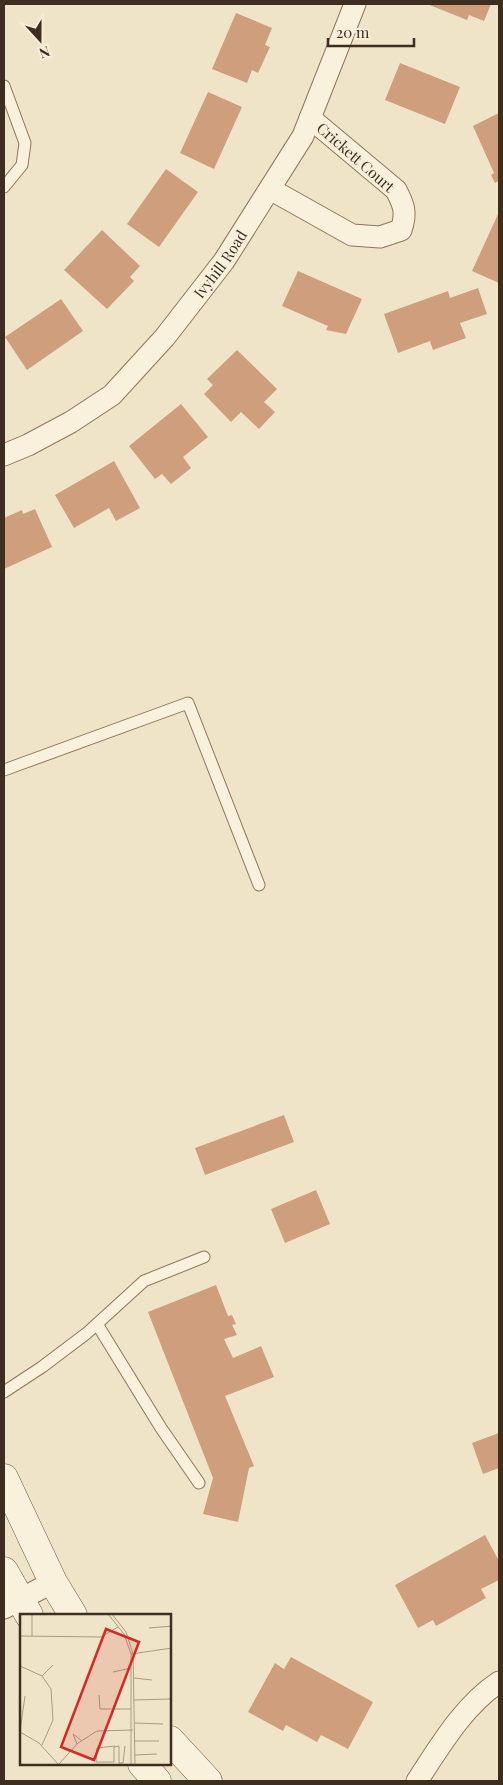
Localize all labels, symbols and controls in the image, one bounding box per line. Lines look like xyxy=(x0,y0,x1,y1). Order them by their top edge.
north arrow xyxy=(15,15,65,65)
scale bar xyxy=(328,15,414,47)
text: 20 m xyxy=(336,22,370,42)
text: N xyxy=(37,42,53,63)
street label: Crickett Court xyxy=(313,118,400,197)
street label: Ivyhill Road xyxy=(189,226,251,302)
inset map xyxy=(20,1614,171,1765)

